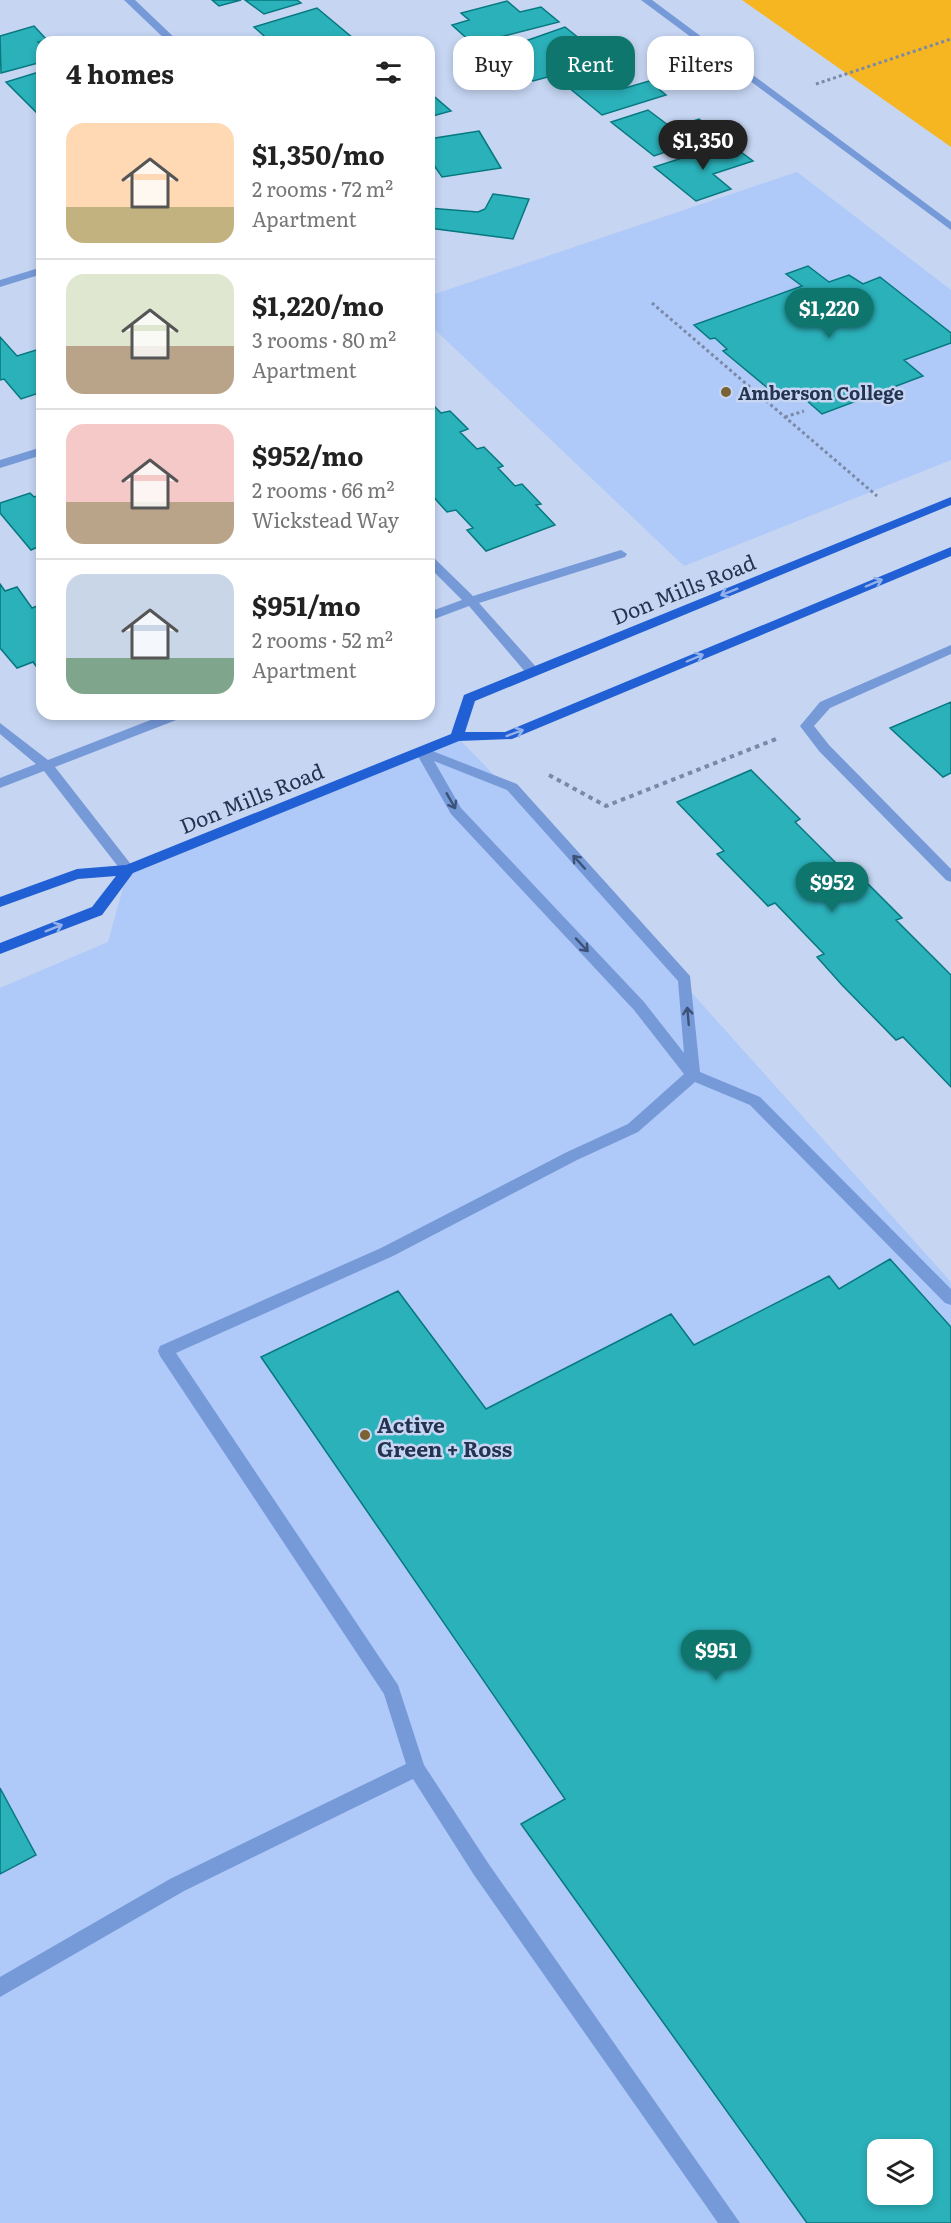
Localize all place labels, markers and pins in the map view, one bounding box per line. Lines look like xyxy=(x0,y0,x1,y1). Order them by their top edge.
pin: $1,350 xyxy=(654,120,752,171)
pin: $1,220 xyxy=(780,288,878,339)
place label: Amberson College xyxy=(738,379,904,406)
marker: Amberson College xyxy=(719,385,733,399)
pin: $952 xyxy=(796,862,868,913)
place label: Active Green + Ross xyxy=(377,1408,512,1463)
marker: Active Green + Ross xyxy=(358,1428,372,1442)
pin: $951 xyxy=(680,1630,752,1681)

